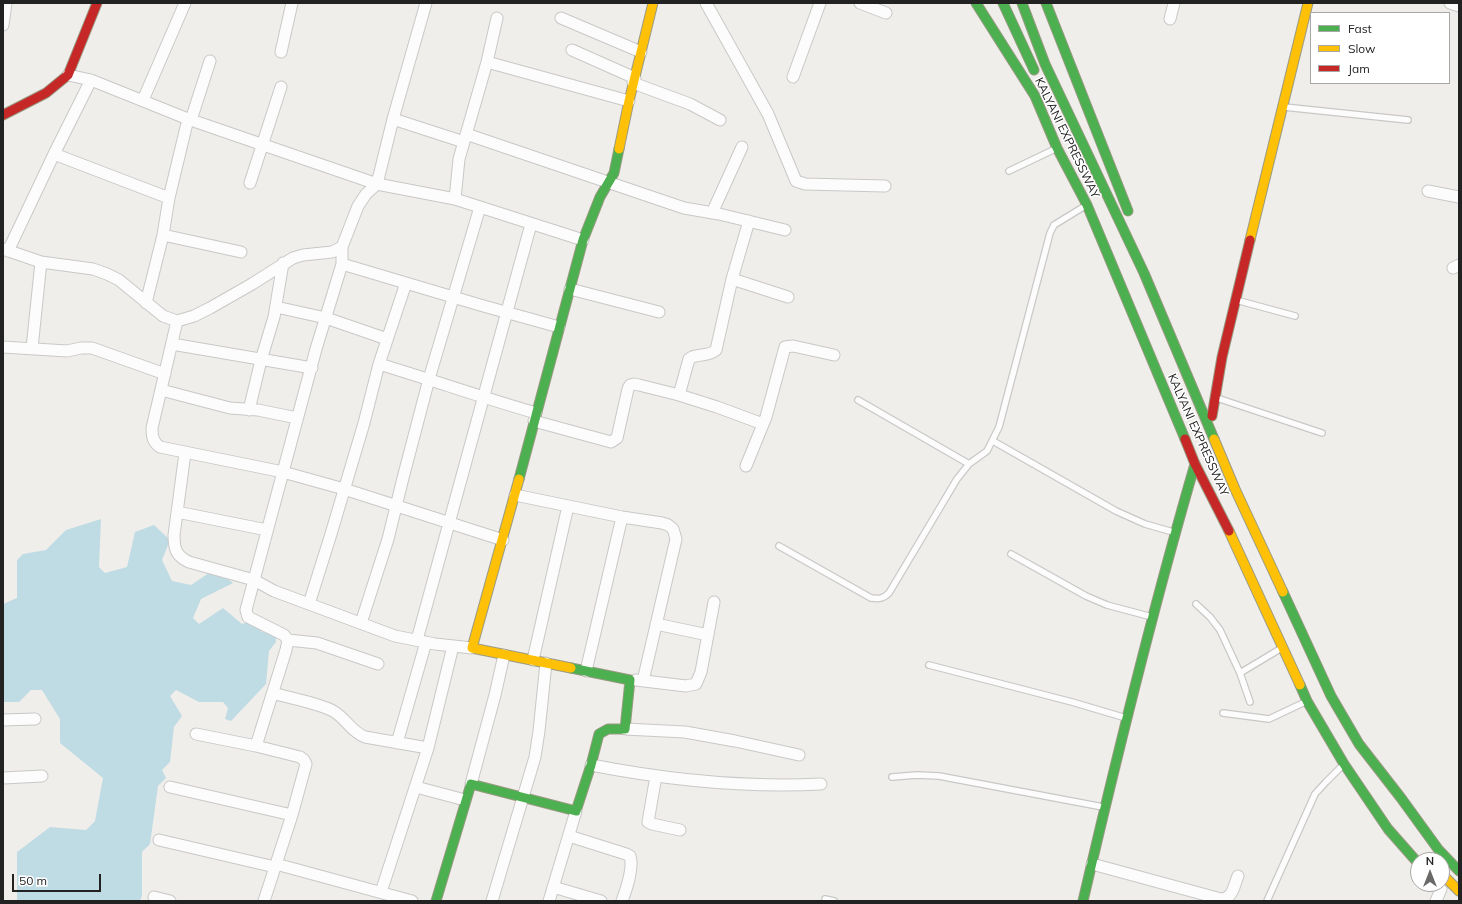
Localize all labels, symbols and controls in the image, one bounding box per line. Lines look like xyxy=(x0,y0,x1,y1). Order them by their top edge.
legend xyxy=(1310,12,1450,84)
text: Fast xyxy=(1348,21,1372,36)
text: Slow xyxy=(1348,41,1376,56)
text: Jam xyxy=(1348,61,1370,76)
street label: KALYANI EXPRESSWAY xyxy=(1032,75,1102,201)
street label: KALYANI EXPRESSWAY xyxy=(1164,372,1232,498)
north arrow xyxy=(1410,852,1450,892)
text: N xyxy=(1426,854,1434,868)
scale bar xyxy=(14,866,103,892)
text: 50 m xyxy=(19,873,47,888)

